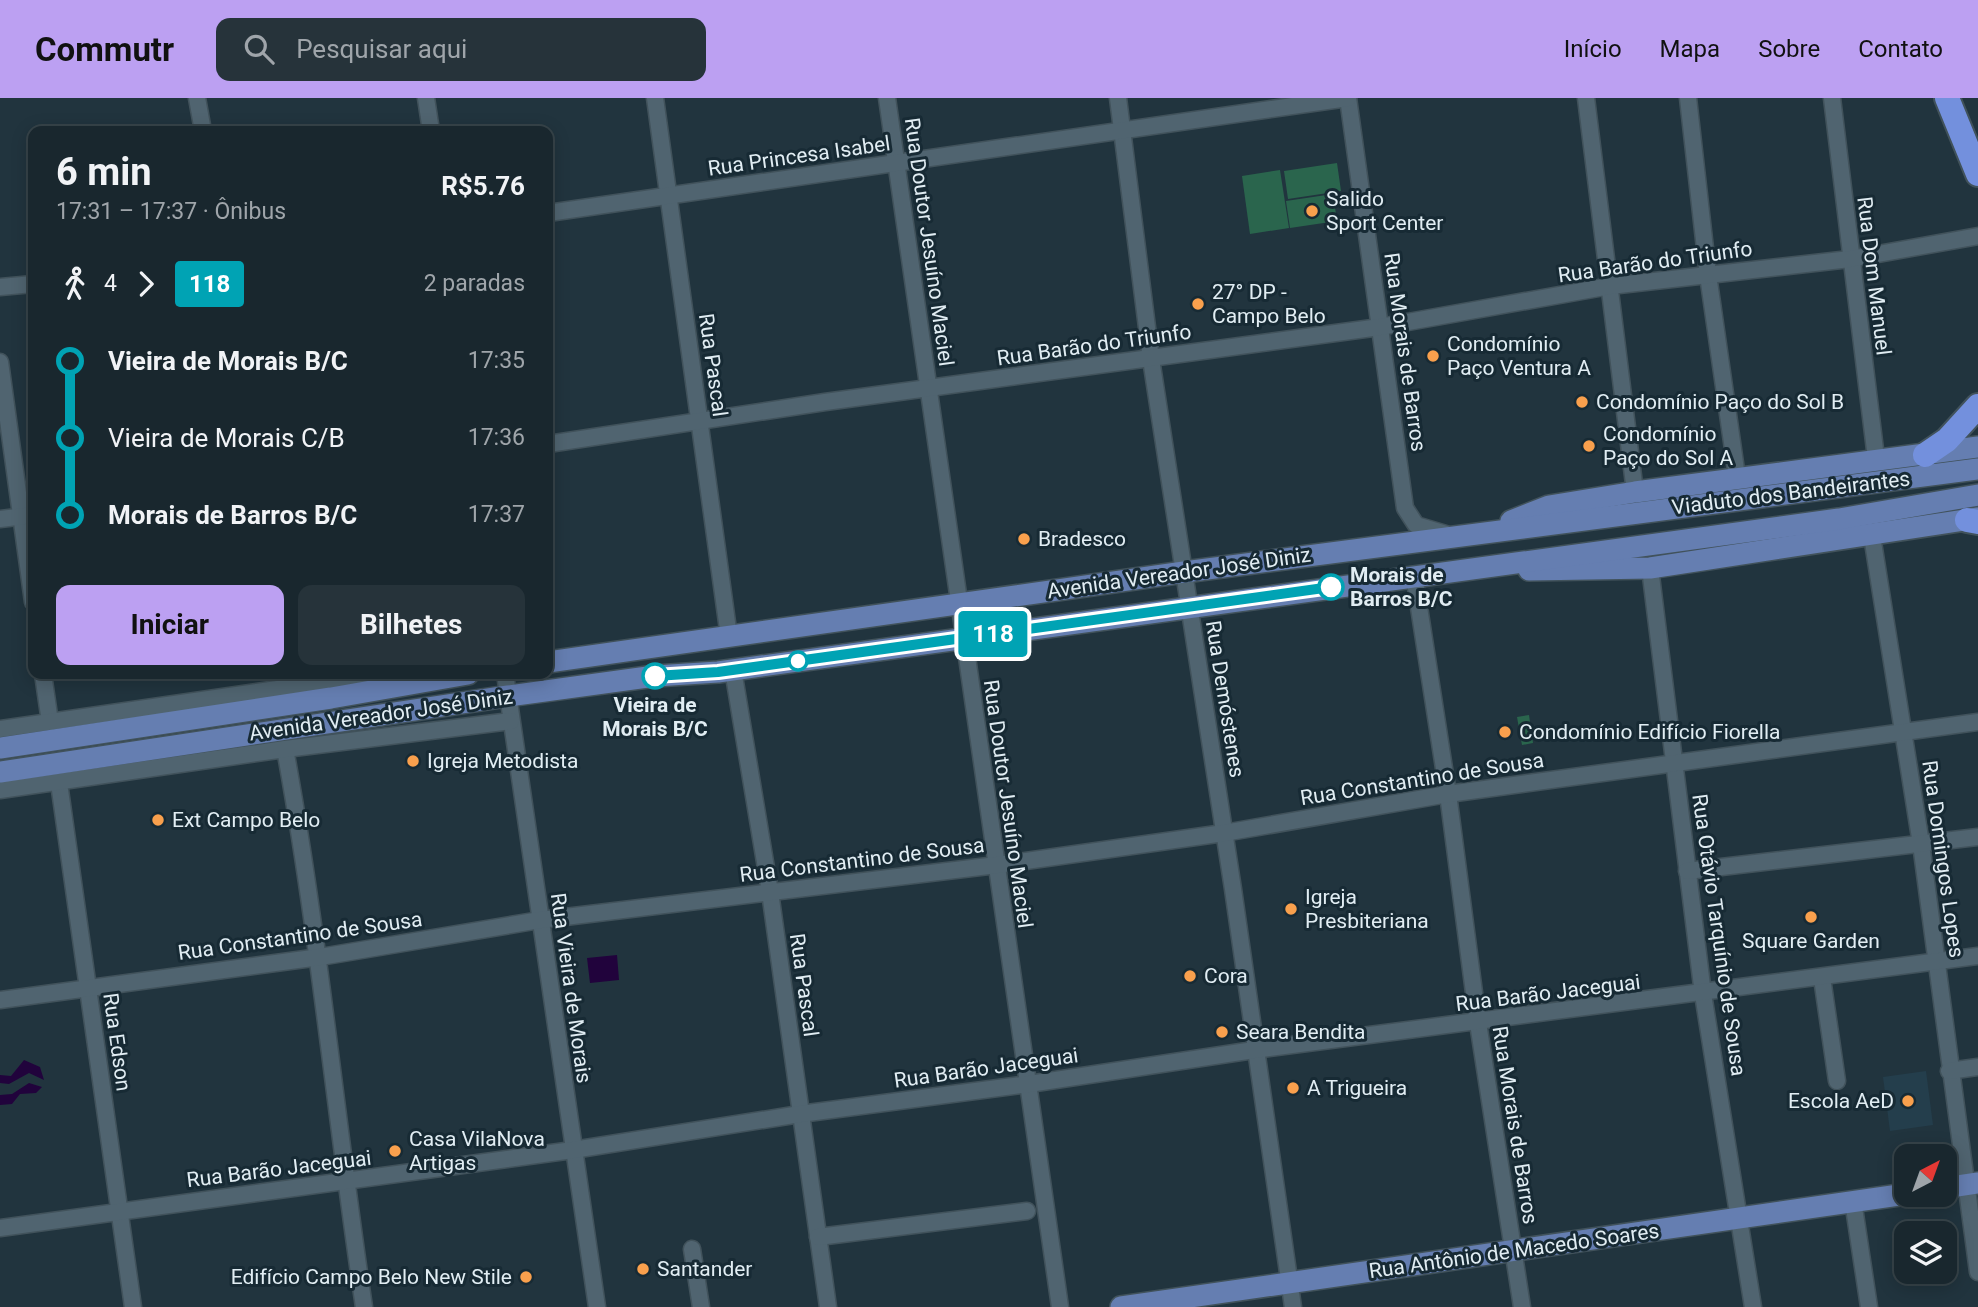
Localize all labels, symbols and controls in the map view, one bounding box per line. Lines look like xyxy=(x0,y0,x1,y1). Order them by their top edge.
search box xyxy=(216,18,706,81)
text: Commutr xyxy=(35,30,174,69)
icon: search xyxy=(240,30,278,68)
text: Pesquisar aqui xyxy=(296,34,467,64)
text: Início xyxy=(1564,35,1622,63)
text: Mapa xyxy=(1660,35,1720,63)
text: Sobre xyxy=(1758,35,1820,63)
text: Contato xyxy=(1858,35,1943,63)
street label: Rua Doutor Jesuíno Maciel xyxy=(900,116,958,368)
street label: Rua Princesa Isabel xyxy=(706,131,892,181)
text: 6 min xyxy=(56,150,152,194)
text: R$5.76 xyxy=(441,171,525,201)
place label: Salido Sport Center xyxy=(1326,187,1443,235)
street label: Rua Dom Manuel xyxy=(1852,195,1896,357)
text: 17:31 – 17:37 · Ônibus xyxy=(56,198,286,225)
marker: Salido Sport Center xyxy=(1304,203,1320,219)
street label: Rua Barão do Triunfo xyxy=(1556,236,1754,288)
street label: Rua Morais de Barros xyxy=(1379,251,1431,453)
icon: walk xyxy=(56,265,94,303)
icon: forward xyxy=(127,265,165,303)
text: 4 xyxy=(104,270,117,297)
text: 118 xyxy=(189,270,230,298)
text: 2 paradas xyxy=(424,270,525,297)
place label: 27° DP - Campo Belo xyxy=(1212,280,1326,328)
marker: 27° DP - Campo Belo xyxy=(1190,296,1206,312)
street label: Rua Pascal xyxy=(694,312,732,418)
street label: Rua Barão do Triunfo xyxy=(995,319,1193,371)
place label: Condomínio Paço Ventura A xyxy=(1447,332,1591,380)
text: Vieira de Morais B/C xyxy=(108,346,348,376)
text: 17:35 xyxy=(468,347,525,374)
marker: Condomínio Paço Ventura A xyxy=(1425,348,1441,364)
place label: Condomínio Paço do Sol B xyxy=(1596,390,1844,414)
marker: Condomínio Paço do Sol B xyxy=(1574,394,1590,410)
place label: Condomínio Paço do Sol A xyxy=(1603,422,1734,470)
text: Vieira de Morais C/B xyxy=(108,423,345,453)
text: 17:36 xyxy=(468,424,525,451)
marker: Condomínio Paço do Sol A xyxy=(1581,438,1597,454)
street label: Viaduto dos Bandeirantes xyxy=(1671,466,1911,520)
text: Morais de Barros B/C xyxy=(108,500,357,530)
text: 17:37 xyxy=(468,501,525,528)
place label: Bradesco xyxy=(1038,527,1126,551)
marker: Bradesco xyxy=(1016,531,1032,547)
street label: Avenida Vereador José Diniz xyxy=(1046,543,1312,603)
place label: Morais de Barros B/C xyxy=(1350,563,1453,611)
marker: Morais de Barros B/C xyxy=(1318,574,1344,600)
button: Iniciar xyxy=(56,585,284,665)
button: Bilhetes xyxy=(298,585,525,665)
line badge: 118 xyxy=(953,611,1033,657)
street label: Rua Demóstenes xyxy=(1201,619,1249,779)
text: 118 xyxy=(972,620,1014,648)
unlabelled marker xyxy=(788,651,808,671)
marker: Vieira de Morais B/C xyxy=(642,663,668,689)
street label: Rua Doutor Jesuíno Maciel xyxy=(979,678,1037,930)
street label: Avenida Vereador José Diniz xyxy=(248,685,514,745)
place label: Vieira de Morais B/C xyxy=(602,693,708,741)
place label: Condomínio Edifício Fiorella xyxy=(1519,720,1780,744)
marker: Condomínio Edifício Fiorella xyxy=(1497,724,1513,740)
street label: Rua Constantino de Sousa xyxy=(1298,748,1546,810)
place label: Igreja Metodista xyxy=(427,749,578,773)
marker: Igreja Metodista xyxy=(405,753,421,769)
street label: Rua Domingos Lopes xyxy=(1917,759,1969,959)
street label: Rua Otávio Tarquínio de Sousa xyxy=(1687,792,1751,1078)
place label: Ext Campo Belo xyxy=(172,808,320,832)
marker: Ext Campo Belo xyxy=(150,812,166,828)
street label: Rua Constantino de Sousa xyxy=(738,833,986,887)
place label: Igreja Presbiteriana xyxy=(1305,885,1429,933)
street label: Rua Vieira de Morais xyxy=(546,891,596,1085)
marker: Igreja Presbiteriana xyxy=(1283,901,1299,917)
street label: Rua Constantino de Sousa xyxy=(176,907,424,965)
marker: Square Garden xyxy=(1803,909,1819,925)
place label: Square Garden xyxy=(1742,929,1880,953)
street label: Rua Pascal xyxy=(785,932,823,1038)
place label: Cora xyxy=(1204,964,1248,988)
marker: Cora xyxy=(1182,968,1198,984)
street label: Rua Barão Jaceguai xyxy=(1454,970,1642,1016)
street label: Rua Edson xyxy=(98,991,136,1093)
place label: Seara Bendita xyxy=(1236,1020,1365,1044)
marker: Seara Bendita xyxy=(1214,1024,1230,1040)
street label: Rua Morais de Barros xyxy=(1487,1024,1543,1226)
street label: Rua Barão Jaceguai xyxy=(892,1043,1080,1093)
place label: A Trigueira xyxy=(1307,1076,1407,1100)
marker: A Trigueira xyxy=(1285,1080,1301,1096)
place label: Escola AeD xyxy=(1788,1089,1894,1113)
marker: Escola AeD xyxy=(1900,1093,1916,1109)
place label: Casa VilaNova Artigas xyxy=(409,1127,545,1175)
marker: Casa VilaNova Artigas xyxy=(387,1143,403,1159)
north arrow xyxy=(1894,1144,1956,1208)
map controls xyxy=(1894,1144,1957,1284)
street label: Rua Barão Jaceguai xyxy=(185,1146,373,1192)
street label: Rua Antônio de Macedo Soares xyxy=(1367,1219,1661,1283)
button: layers xyxy=(1894,1221,1957,1284)
place label: Santander xyxy=(657,1257,752,1281)
marker: Santander xyxy=(635,1261,651,1277)
place label: Edifício Campo Belo New Stile xyxy=(231,1265,512,1289)
marker: Edifício Campo Belo New Stile xyxy=(518,1269,534,1285)

